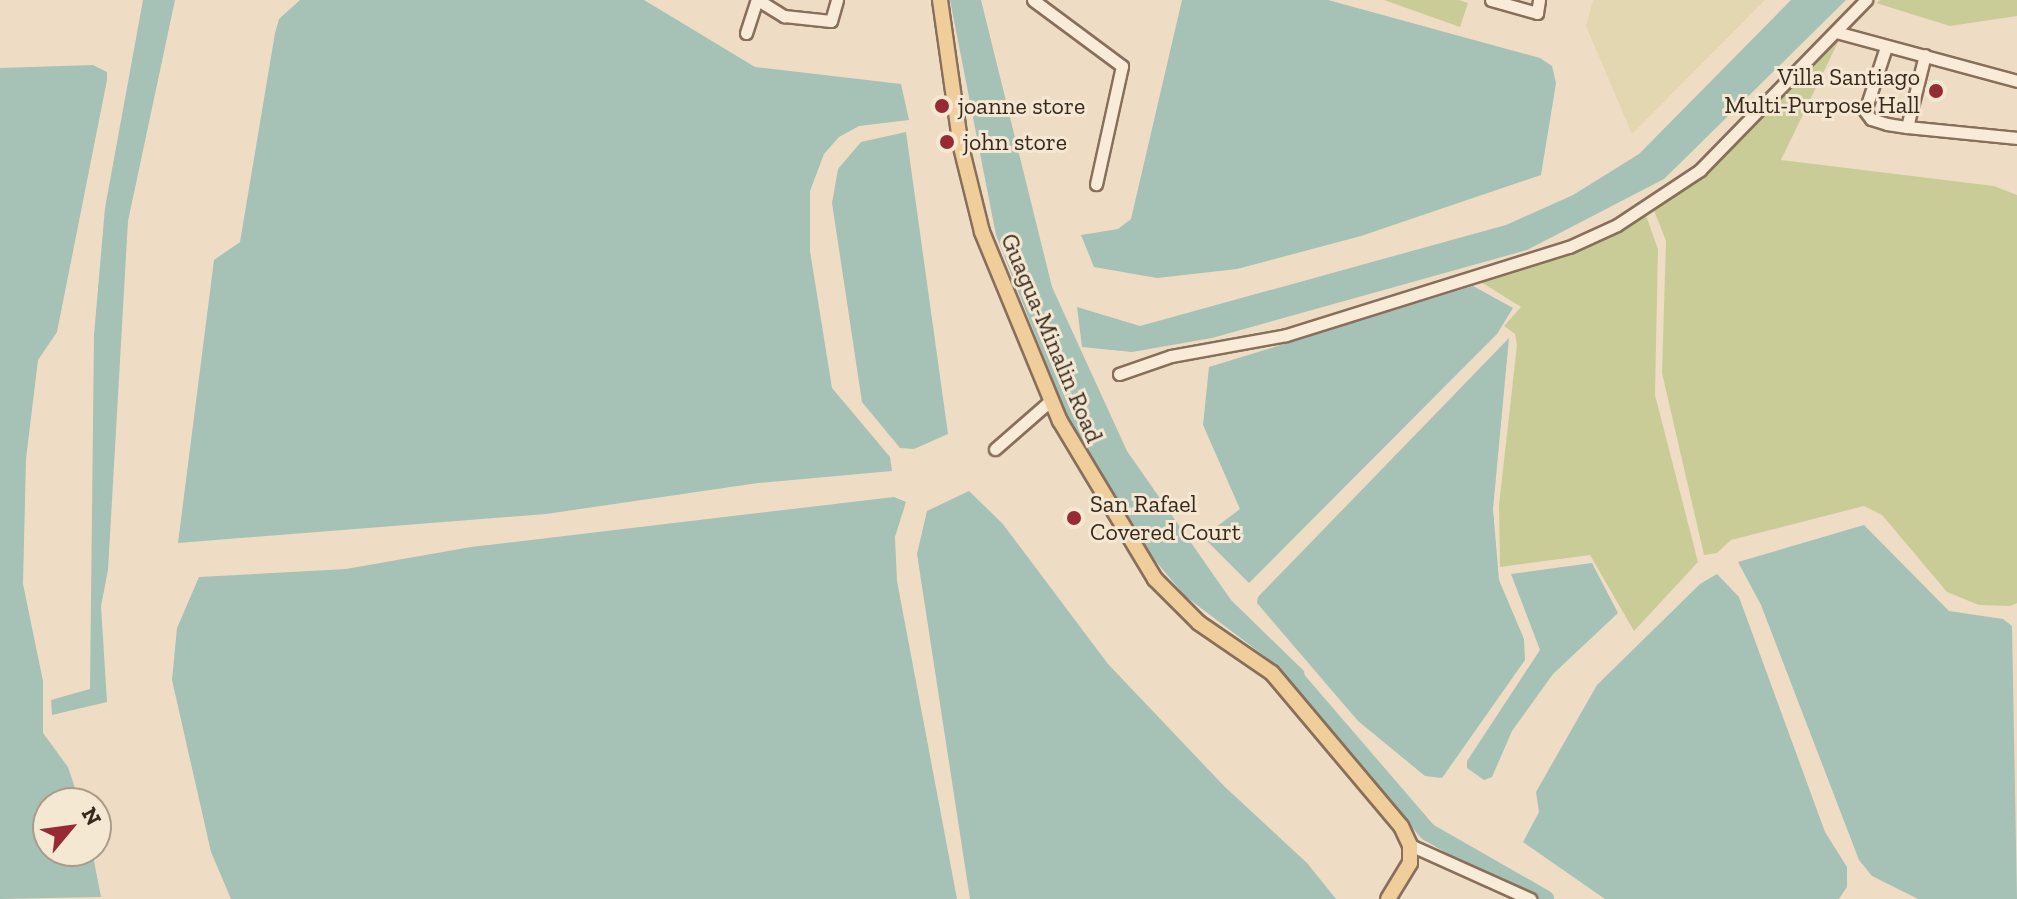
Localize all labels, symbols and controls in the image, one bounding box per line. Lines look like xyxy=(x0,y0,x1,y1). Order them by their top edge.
place label: Villa Santiago Multi-Purpose Hall xyxy=(1724,63,1920,119)
marker: Villa Santiago Multi-Purpose Hall xyxy=(1927,82,1945,100)
place label: joanne store xyxy=(958,92,1085,120)
marker: joanne store xyxy=(933,97,951,115)
place label: john store xyxy=(963,128,1067,156)
marker: john store xyxy=(938,133,956,151)
street label: Guagua-Minalin Road xyxy=(995,229,1109,447)
place label: San Rafael Covered Court xyxy=(1090,490,1241,546)
marker: San Rafael Covered Court xyxy=(1065,509,1083,527)
north arrow xyxy=(32,787,112,867)
text: N xyxy=(76,802,108,830)

